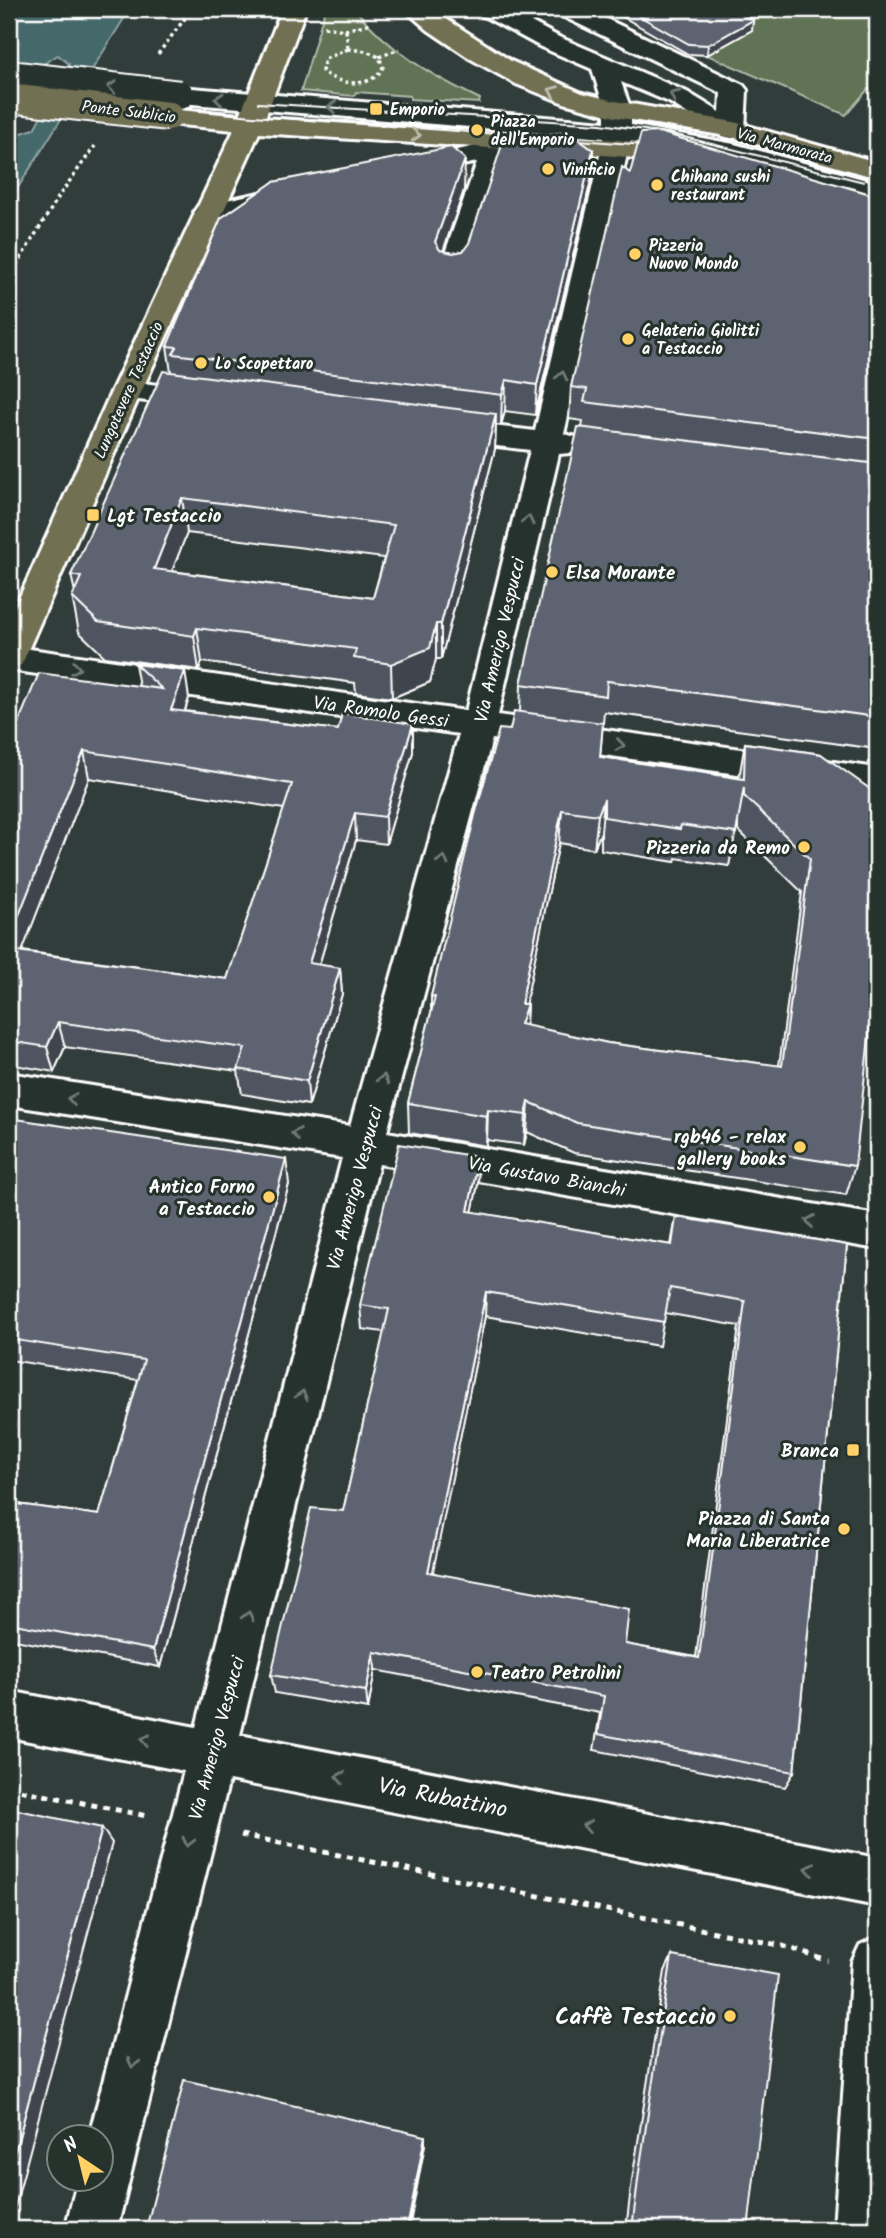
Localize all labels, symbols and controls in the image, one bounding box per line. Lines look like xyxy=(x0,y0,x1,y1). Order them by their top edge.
one-way arrow xyxy=(106,80,117,95)
one-way arrow xyxy=(547,85,559,99)
one-way arrow xyxy=(669,90,681,104)
one-way arrow xyxy=(213,92,224,107)
street label: Ponte Sublicio xyxy=(80,94,177,131)
place label: Emporio xyxy=(390,98,445,123)
one-way arrow xyxy=(326,100,337,115)
marker: Emporio xyxy=(368,101,384,117)
place label: Piazza dell'Emporio xyxy=(491,110,575,153)
marker: Piazza dell'Emporio xyxy=(469,122,485,138)
street label: Via Marmorata xyxy=(734,122,835,171)
one-way arrow xyxy=(410,128,421,143)
place label: Vinificio xyxy=(562,158,615,183)
marker: Vinificio xyxy=(540,161,556,177)
place label: Chihana sushi restaurant xyxy=(671,165,771,208)
marker: Chihana sushi restaurant xyxy=(649,177,665,193)
place label: Pizzeria Nuovo Mondo xyxy=(649,234,739,277)
marker: Pizzeria Nuovo Mondo xyxy=(627,246,643,262)
street label: Lungotevere Testaccio xyxy=(88,318,171,463)
place label: Gelateria Giolitti a Testaccio xyxy=(642,319,760,362)
marker: Gelateria Giolitti a Testaccio xyxy=(620,331,636,347)
place label: Lo Scopettaro xyxy=(215,352,313,377)
marker: Lo Scopettaro xyxy=(193,355,209,371)
one-way arrow xyxy=(554,370,568,382)
place label: Lgt Testaccio xyxy=(107,502,222,532)
marker: Lgt Testaccio xyxy=(85,507,101,523)
one-way arrow xyxy=(519,514,534,526)
street label: Via Amerigo Vespucci xyxy=(467,553,535,726)
place label: Elsa Morante xyxy=(566,559,675,589)
marker: Elsa Morante xyxy=(544,564,560,580)
one-way arrow xyxy=(70,660,82,675)
street label: Via Romolo Gessi xyxy=(311,689,452,738)
one-way arrow xyxy=(614,737,625,752)
place label: Pizzeria da Remo xyxy=(646,834,790,864)
marker: Pizzeria da Remo xyxy=(796,839,812,855)
one-way arrow xyxy=(434,854,449,866)
one-way arrow xyxy=(374,1073,389,1085)
one-way arrow xyxy=(66,1091,77,1106)
street label: Via Amerigo Vespucci xyxy=(320,1102,393,1274)
place label: rgb46 - relax gallery books xyxy=(674,1123,787,1175)
one-way arrow xyxy=(290,1127,302,1142)
marker: rgb46 - relax gallery books xyxy=(792,1139,808,1155)
street label: Via Gustavo Bianchi xyxy=(466,1149,629,1207)
place label: Antico Forno a Testaccio xyxy=(149,1173,255,1225)
marker: Antico Forno a Testaccio xyxy=(261,1189,277,1205)
one-way arrow xyxy=(804,1214,816,1229)
one-way arrow xyxy=(294,1389,308,1401)
place label: Branca xyxy=(781,1437,839,1467)
marker: Branca xyxy=(845,1442,861,1458)
place label: Piazza di Santa Maria Liberatrice xyxy=(686,1505,830,1557)
marker: Piazza di Santa Maria Liberatrice xyxy=(836,1521,852,1537)
one-way arrow xyxy=(240,1610,254,1622)
street label: Via Amerigo Vespucci xyxy=(182,1652,255,1824)
place label: Teatro Petrolini xyxy=(491,1659,622,1689)
marker: Teatro Petrolini xyxy=(469,1664,485,1680)
one-way arrow xyxy=(139,1733,151,1748)
street label: Via Rubattino xyxy=(375,1769,510,1829)
one-way arrow xyxy=(334,1770,346,1785)
one-way arrow xyxy=(581,1819,593,1834)
one-way arrow xyxy=(182,1836,196,1848)
one-way arrow xyxy=(804,1863,816,1878)
place label: Caffè Testaccio xyxy=(555,2000,716,2036)
marker: Caffè Testaccio xyxy=(722,2008,738,2024)
one-way arrow xyxy=(127,2057,141,2069)
north arrow xyxy=(46,2122,116,2192)
text: N xyxy=(58,2130,85,2161)

